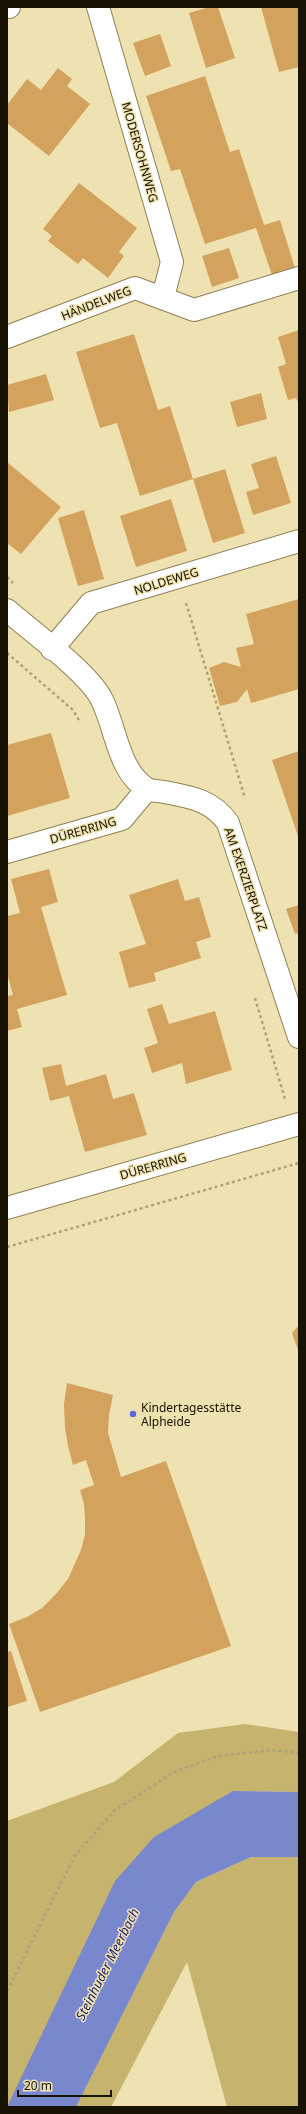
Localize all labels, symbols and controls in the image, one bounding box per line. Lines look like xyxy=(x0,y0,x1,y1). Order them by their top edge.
street label: MODERSOHNWEG xyxy=(118,100,162,204)
street label: HÄNDELWEG xyxy=(59,282,133,324)
street label: NOLDEWEG xyxy=(132,563,200,599)
street label: DÜRERRING xyxy=(48,812,118,848)
street label: AM EXERZIERPLATZ xyxy=(220,825,272,933)
street label: DÜRERRING xyxy=(118,1148,188,1184)
place label: Kindertagesstätte Alpheide xyxy=(141,1399,241,1430)
marker: Kindertagesstätte Alpheide xyxy=(128,1409,138,1419)
water label: Steinhuder Meerbach xyxy=(71,1905,143,2023)
scale bar xyxy=(18,2072,111,2098)
text: 20 m xyxy=(24,2077,52,2094)

